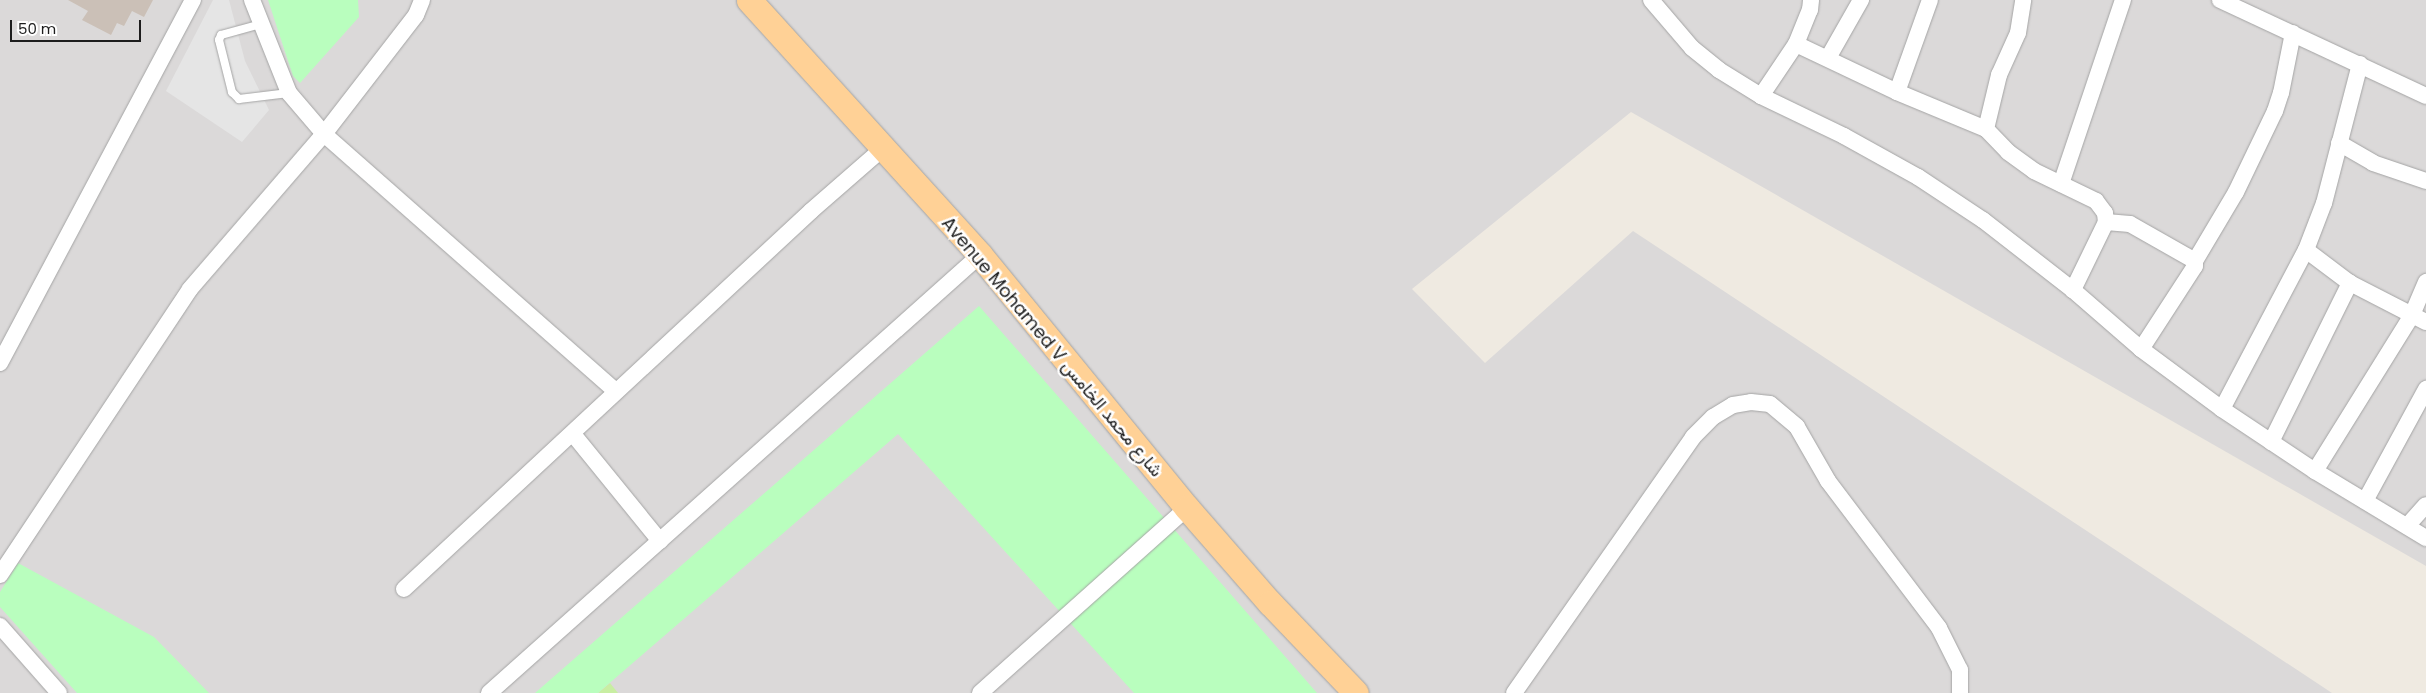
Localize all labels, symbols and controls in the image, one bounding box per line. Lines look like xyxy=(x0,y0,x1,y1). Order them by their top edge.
scale bar xyxy=(12,10,144,42)
text: 50 m xyxy=(18,18,56,39)
street label: Avenue Mohamed V شارع محمد الخامس xyxy=(937,213,1167,481)

